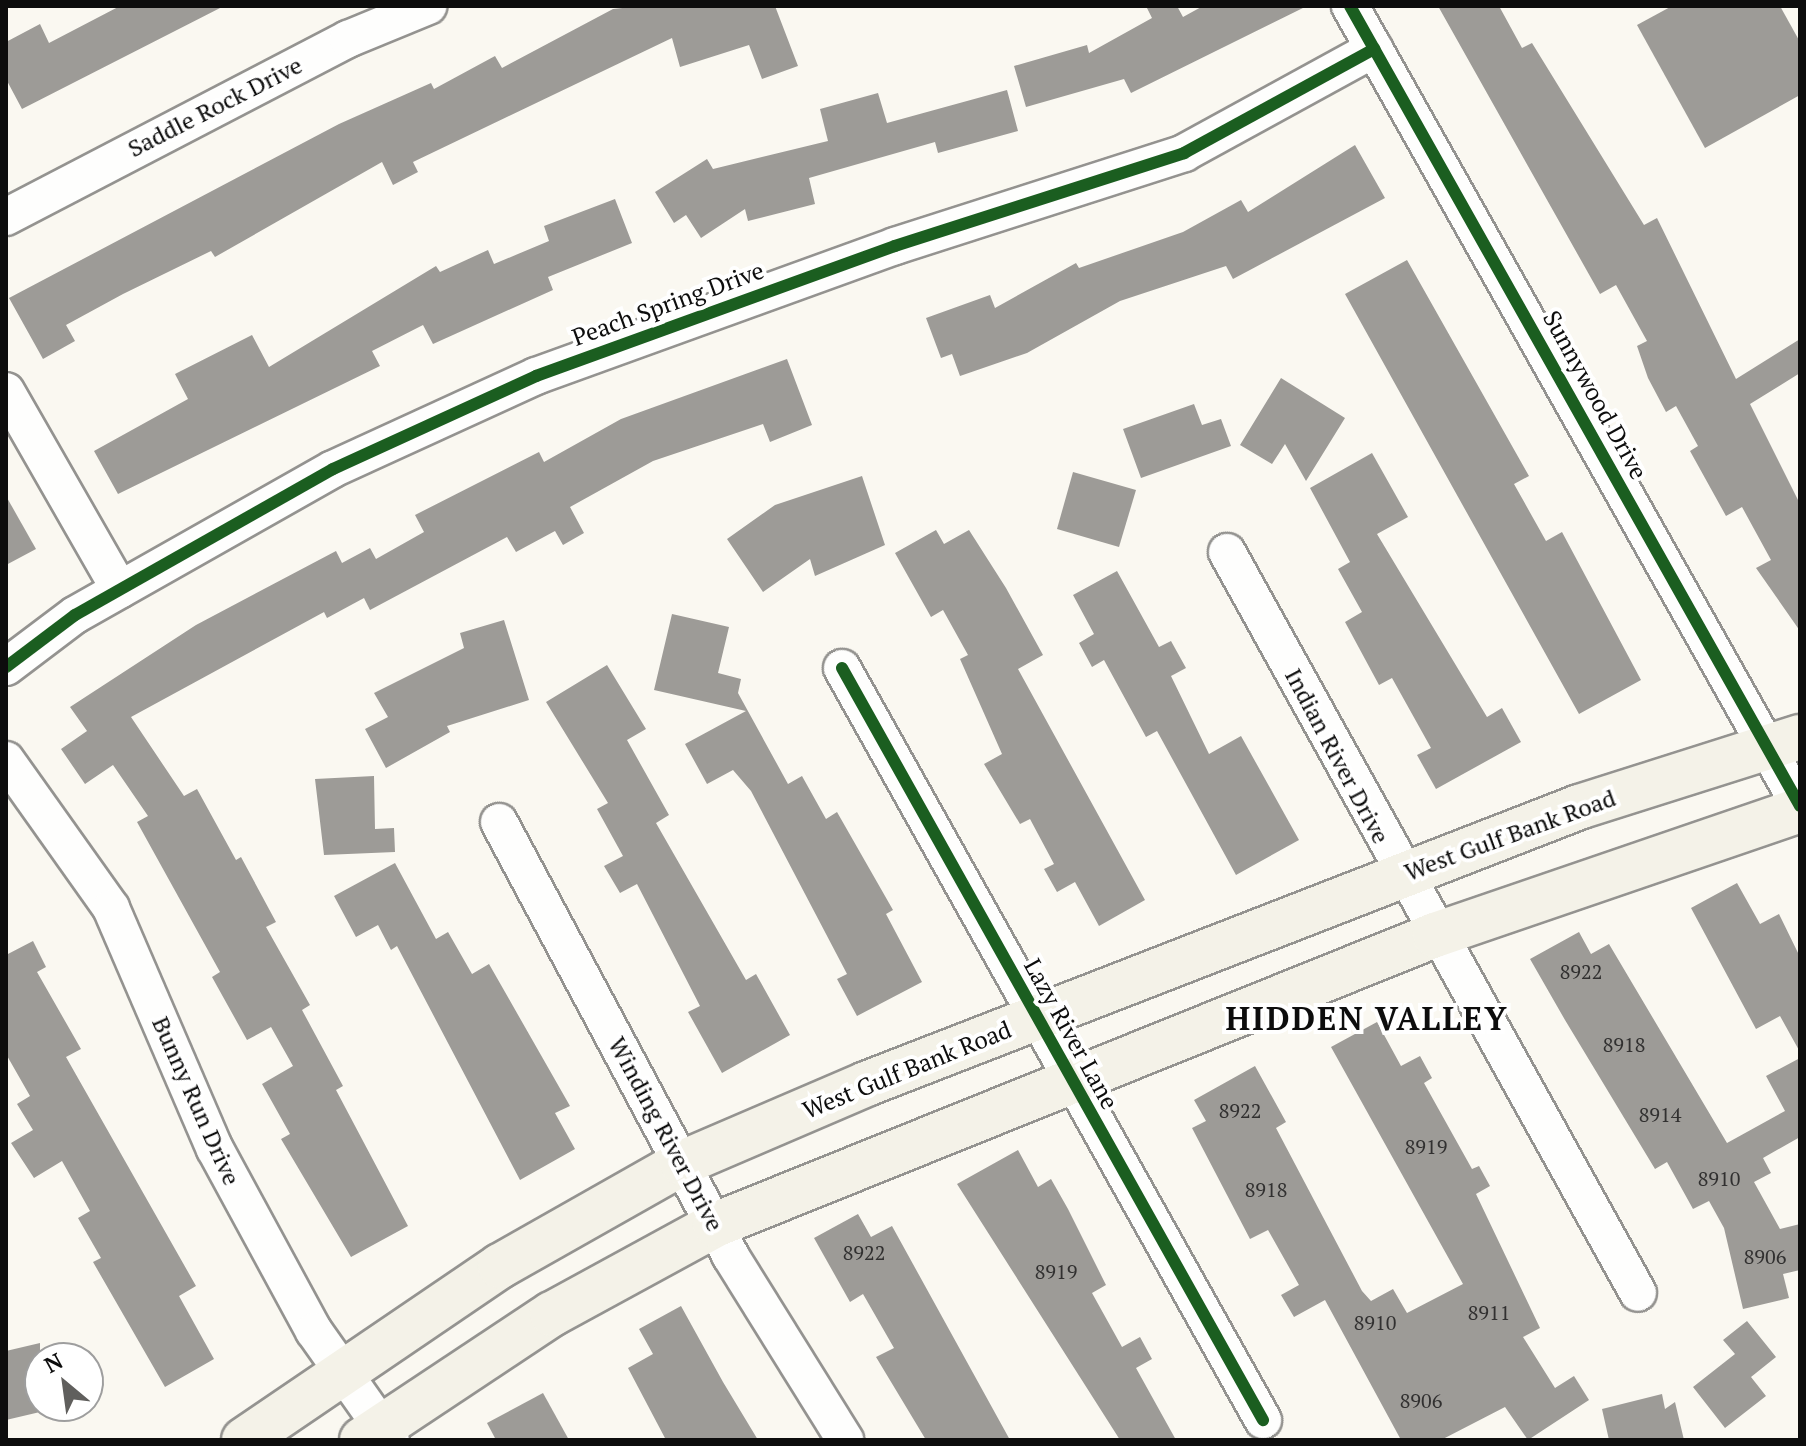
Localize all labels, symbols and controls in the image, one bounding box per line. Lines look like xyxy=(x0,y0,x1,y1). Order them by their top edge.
street label: Saddle Rock Drive xyxy=(123,51,307,163)
street label: Peach Spring Drive xyxy=(568,256,768,352)
street label: Sunnywood Drive xyxy=(1537,306,1653,484)
street label: Indian River Drive xyxy=(1279,664,1395,848)
street label: West Gulf Bank Road xyxy=(1401,783,1619,887)
street label: Lazy River Lane xyxy=(1018,954,1124,1114)
house number: 8922 xyxy=(1560,959,1602,983)
district label: HIDDEN VALLEY xyxy=(1225,999,1509,1037)
street label: Bunny Run Drive xyxy=(146,1012,246,1190)
street label: West Gulf Bank Road xyxy=(798,1015,1016,1125)
street label: Winding River Drive xyxy=(603,1032,729,1236)
house number: 8918 xyxy=(1603,1032,1645,1056)
house number: 8922 xyxy=(1219,1098,1261,1122)
house number: 8914 xyxy=(1639,1102,1681,1126)
house number: 8919 xyxy=(1405,1134,1447,1158)
house number: 8910 xyxy=(1698,1166,1740,1190)
house number: 8918 xyxy=(1245,1177,1287,1201)
house number: 8922 xyxy=(843,1240,885,1264)
house number: 8906 xyxy=(1744,1244,1786,1268)
house number: 8919 xyxy=(1035,1259,1077,1283)
house number: 8911 xyxy=(1468,1300,1510,1324)
house number: 8910 xyxy=(1354,1310,1396,1334)
north arrow xyxy=(24,1342,104,1422)
text: N xyxy=(39,1346,67,1379)
house number: 8906 xyxy=(1400,1388,1442,1412)

